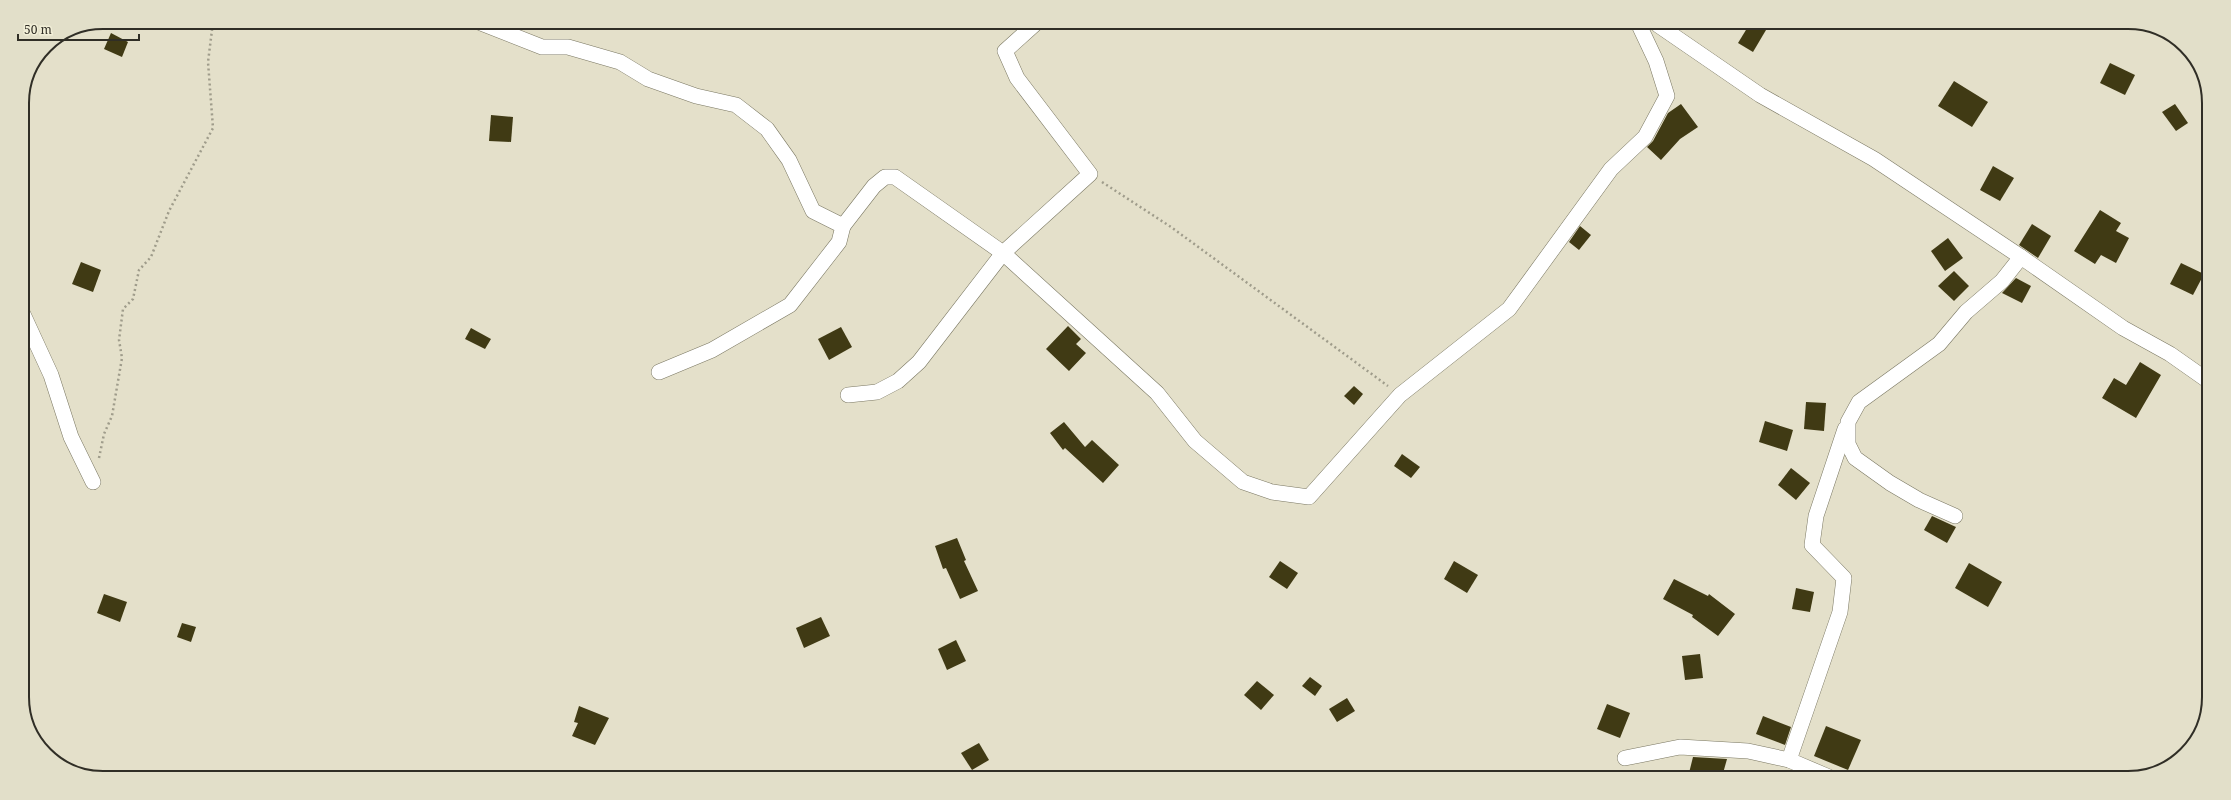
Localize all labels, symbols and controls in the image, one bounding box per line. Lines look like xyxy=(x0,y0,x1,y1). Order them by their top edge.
scale bar xyxy=(18,16,139,42)
text: 50 m xyxy=(24,21,52,38)

